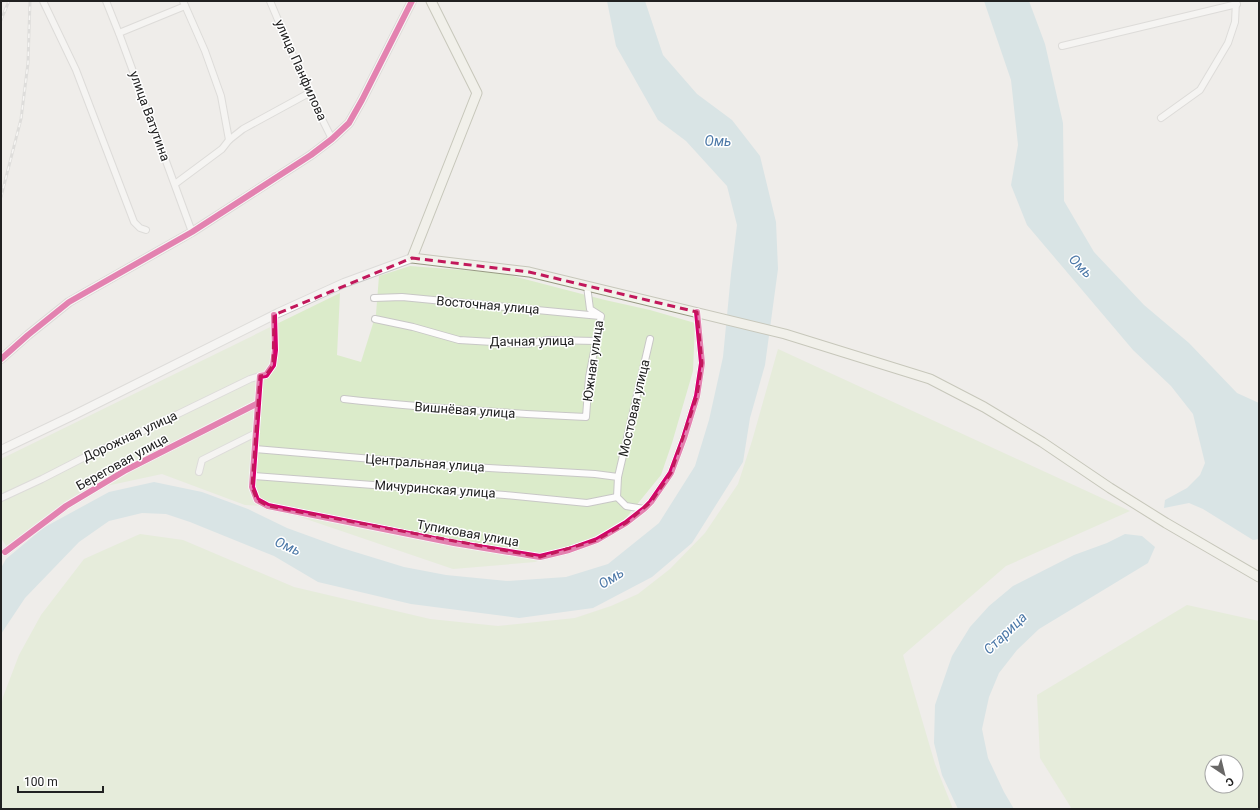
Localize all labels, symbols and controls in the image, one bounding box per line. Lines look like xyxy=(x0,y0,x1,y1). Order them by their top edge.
street label: улица Панфилова xyxy=(272,17,330,123)
street label: улица Ватутина xyxy=(127,69,173,163)
water label: Омь xyxy=(705,133,731,149)
water label: Омь xyxy=(1066,251,1096,281)
street label: Восточная улица xyxy=(436,293,540,317)
street label: Южная улица xyxy=(580,319,606,403)
street label: Дачная улица xyxy=(490,333,574,349)
street label: Мостовая улица xyxy=(615,358,653,458)
street label: Вишнёвая улица xyxy=(414,399,516,421)
street label: Дорожная улица xyxy=(80,408,180,464)
street label: Береговая улица xyxy=(74,431,170,493)
street label: Центральная улица xyxy=(365,451,485,475)
street label: Мичуринская улица xyxy=(374,477,496,501)
street label: Тупиковая улица xyxy=(416,517,520,549)
water label: Омь xyxy=(273,533,303,559)
water label: Омь xyxy=(595,564,627,592)
water label: Старица xyxy=(980,609,1030,657)
north arrow xyxy=(1204,754,1244,794)
scale bar xyxy=(18,768,103,794)
text: С xyxy=(1223,774,1236,789)
text: 100 m xyxy=(24,775,58,789)

